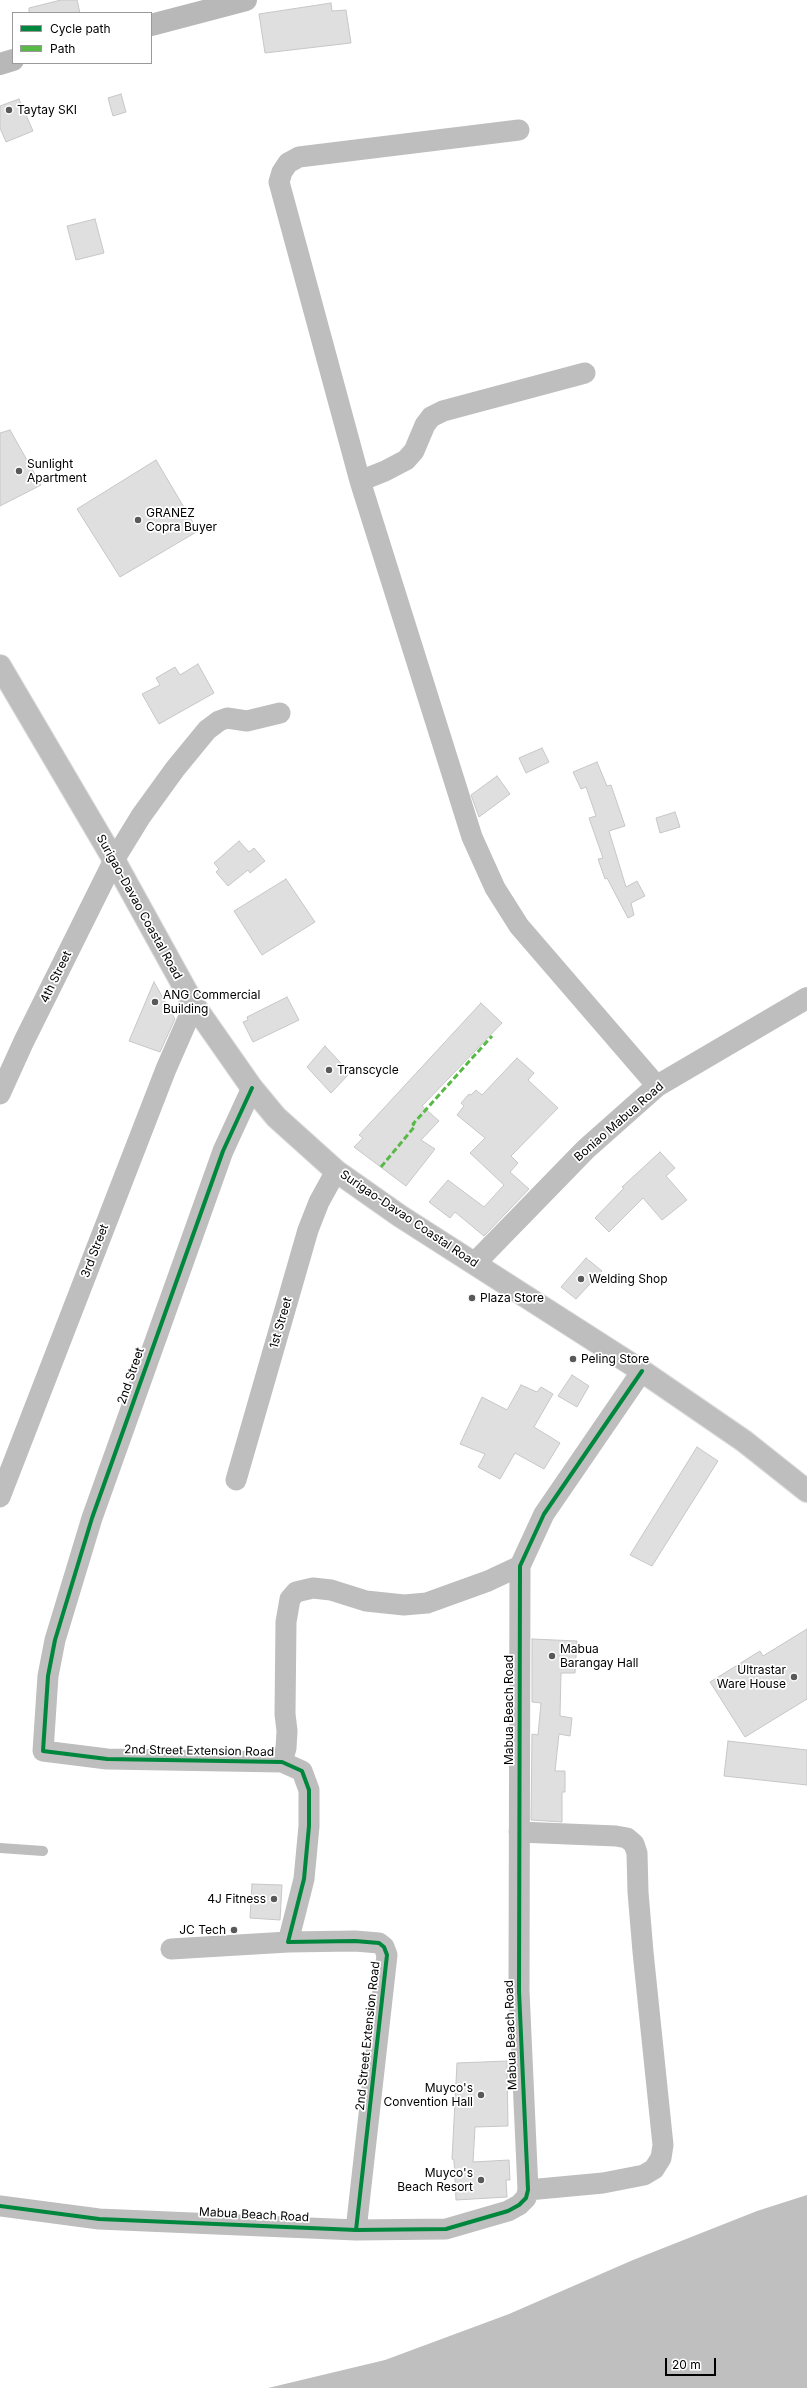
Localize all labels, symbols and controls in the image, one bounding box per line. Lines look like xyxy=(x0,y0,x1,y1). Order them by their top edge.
legend xyxy=(12,12,152,64)
text: Cycle path xyxy=(50,21,111,36)
text: Path xyxy=(50,41,75,56)
place label: Taytay SKI xyxy=(17,103,77,117)
marker: Taytay SKI xyxy=(4,105,14,115)
place label: Sunlight Apartment xyxy=(27,457,87,485)
marker: Sunlight Apartment xyxy=(14,466,24,476)
place label: GRANEZ Copra Buyer xyxy=(146,506,217,534)
marker: GRANEZ Copra Buyer xyxy=(133,515,143,525)
street label: Surigao-Davao Coastal Road xyxy=(93,832,185,982)
street label: 4th Street xyxy=(37,949,75,1005)
place label: ANG Commercial Building xyxy=(163,988,260,1016)
marker: ANG Commercial Building xyxy=(150,997,160,1007)
place label: Transcycle xyxy=(337,1063,399,1077)
marker: Transcycle xyxy=(324,1065,334,1075)
street label: Boniao Mabua Road xyxy=(571,1079,667,1165)
street label: Surigao-Davao Coastal Road xyxy=(337,1167,481,1271)
street label: 3rd Street xyxy=(78,1222,112,1280)
place label: Welding Shop xyxy=(589,1272,668,1286)
marker: Welding Shop xyxy=(576,1274,586,1284)
place label: Plaza Store xyxy=(480,1291,544,1305)
marker: Plaza Store xyxy=(467,1293,477,1303)
street label: 1st Street xyxy=(267,1296,295,1350)
street label: 2nd Street xyxy=(115,1346,147,1406)
place label: Peling Store xyxy=(581,1352,649,1366)
marker: Peling Store xyxy=(568,1354,578,1364)
place label: Mabua Barangay Hall xyxy=(560,1642,638,1670)
marker: Mabua Barangay Hall xyxy=(547,1651,557,1661)
street label: Mabua Beach Road xyxy=(502,1655,516,1765)
place label: Ultrastar Ware House xyxy=(717,1663,786,1691)
marker: Ultrastar Ware House xyxy=(789,1672,799,1682)
street label: 2nd Street Extension Road xyxy=(124,1742,274,1760)
place label: 4J Fitness xyxy=(207,1892,266,1906)
marker: 4J Fitness xyxy=(269,1894,279,1904)
place label: JC Tech xyxy=(179,1923,226,1937)
marker: JC Tech xyxy=(229,1925,239,1935)
street label: 2nd Street Extension Road xyxy=(353,1961,383,2111)
street label: Mabua Beach Road xyxy=(502,1980,520,2090)
place label: Muyco's Convention Hall xyxy=(384,2081,473,2109)
marker: Muyco's Convention Hall xyxy=(476,2090,486,2100)
place label: Muyco's Beach Resort xyxy=(397,2166,473,2194)
marker: Muyco's Beach Resort xyxy=(476,2175,486,2185)
street label: Mabua Beach Road xyxy=(199,2205,309,2225)
scale bar xyxy=(667,2350,718,2376)
text: 20 m xyxy=(672,2357,701,2372)

